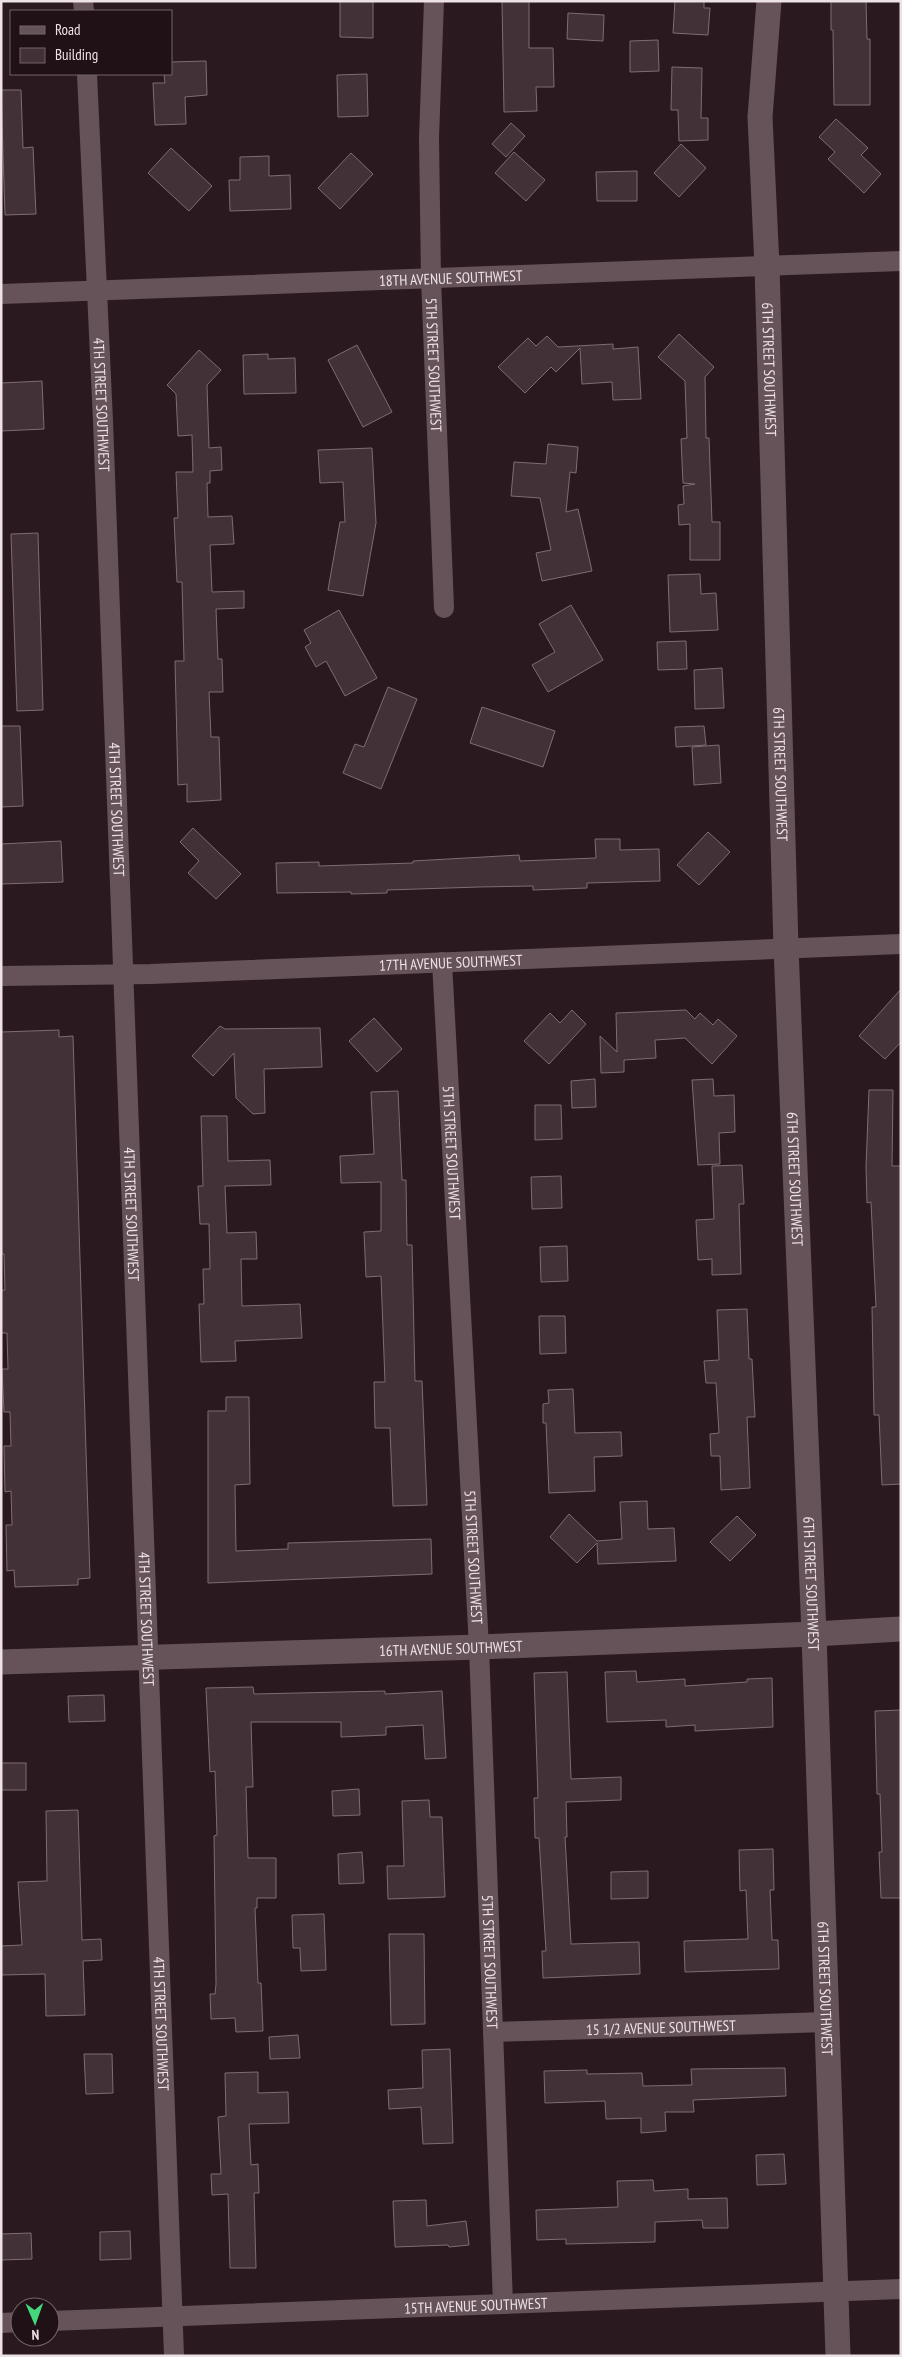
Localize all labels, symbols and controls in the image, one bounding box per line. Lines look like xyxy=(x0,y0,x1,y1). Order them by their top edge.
legend xyxy=(10,10,172,75)
text: Road xyxy=(55,20,81,39)
text: Building xyxy=(55,45,98,64)
street label: 18TH AVENUE SOUTHWEST xyxy=(379,265,523,290)
street label: 5TH STREET SOUTHWEST xyxy=(422,297,447,433)
street label: 6TH STREET SOUTHWEST xyxy=(759,302,781,437)
street label: 4TH STREET SOUTHWEST xyxy=(90,337,114,472)
street label: 6TH STREET SOUTHWEST xyxy=(770,707,793,842)
street label: 4TH STREET SOUTHWEST xyxy=(105,742,129,877)
street label: 17TH AVENUE SOUTHWEST xyxy=(379,950,523,974)
street label: 5TH STREET SOUTHWEST xyxy=(439,1085,465,1221)
street label: 6TH STREET SOUTHWEST xyxy=(783,1112,808,1247)
street label: 4TH STREET SOUTHWEST xyxy=(120,1147,144,1282)
street label: 5TH STREET SOUTHWEST xyxy=(461,1490,487,1625)
street label: 6TH STREET SOUTHWEST xyxy=(800,1516,824,1651)
street label: 4TH STREET SOUTHWEST xyxy=(135,1551,159,1687)
street label: 16TH AVENUE SOUTHWEST xyxy=(379,1636,523,1660)
street label: 5TH STREET SOUTHWEST xyxy=(479,1894,502,2030)
street label: 6TH STREET SOUTHWEST xyxy=(814,1921,838,2056)
street label: 4TH STREET SOUTHWEST xyxy=(150,1956,174,2091)
street label: 15 1/2 AVENUE SOUTHWEST xyxy=(586,2015,736,2039)
street label: 15TH AVENUE SOUTHWEST xyxy=(404,2293,548,2317)
north arrow xyxy=(10,2297,60,2347)
text: N xyxy=(31,2326,40,2344)

